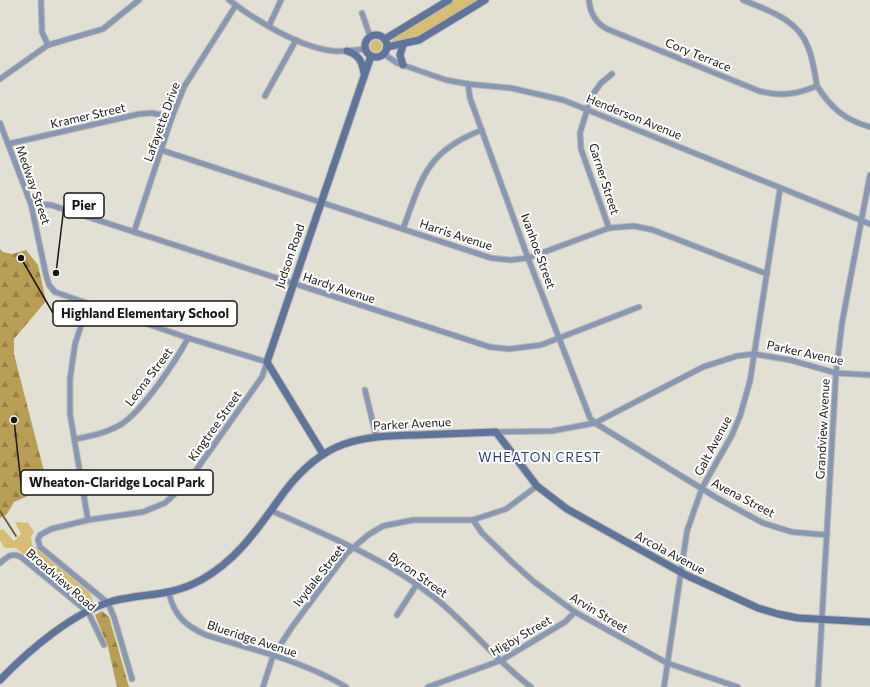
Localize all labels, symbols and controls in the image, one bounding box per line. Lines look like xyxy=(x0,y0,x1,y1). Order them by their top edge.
street label: Cory Terrace xyxy=(663,35,733,74)
street label: Lafayette Drive xyxy=(140,80,182,163)
street label: Henderson Avenue xyxy=(585,91,684,142)
street label: Kramer Street xyxy=(49,100,127,130)
street label: Garner Street xyxy=(587,141,623,216)
street label: Medway Street xyxy=(14,143,54,226)
callout: Pier xyxy=(64,193,104,218)
text: Pier xyxy=(72,197,97,213)
street label: Ivanhoe Street xyxy=(519,211,559,290)
street label: Harris Avenue xyxy=(418,216,494,252)
street label: Judson Road xyxy=(272,222,308,290)
street label: Hardy Avenue xyxy=(301,269,377,305)
callout: Highland Elementary School xyxy=(53,301,237,326)
text: Highland Elementary School xyxy=(61,305,229,321)
street label: Parker Avenue xyxy=(765,337,845,367)
street label: Leona Street xyxy=(122,344,175,408)
street label: Grandview Avenue xyxy=(812,378,832,480)
street label: Kingtree Street xyxy=(185,387,244,463)
street label: Galt Avenue xyxy=(691,413,734,478)
street label: Parker Avenue xyxy=(373,414,451,432)
district label: WHEATON CREST xyxy=(478,449,602,465)
callout: Wheaton-Claridge Local Park xyxy=(21,470,213,495)
text: Wheaton-Claridge Local Park xyxy=(29,474,205,490)
street label: Avena Street xyxy=(710,475,777,520)
street label: Arcola Avenue xyxy=(633,528,708,577)
street label: Ivydale Street xyxy=(290,542,347,609)
street label: Broadview Road xyxy=(24,545,100,613)
street label: Byron Street xyxy=(386,549,451,600)
street label: Arvin Street xyxy=(568,589,631,635)
street label: Higby Street xyxy=(488,612,553,658)
street label: Blueridge Avenue xyxy=(206,617,299,659)

